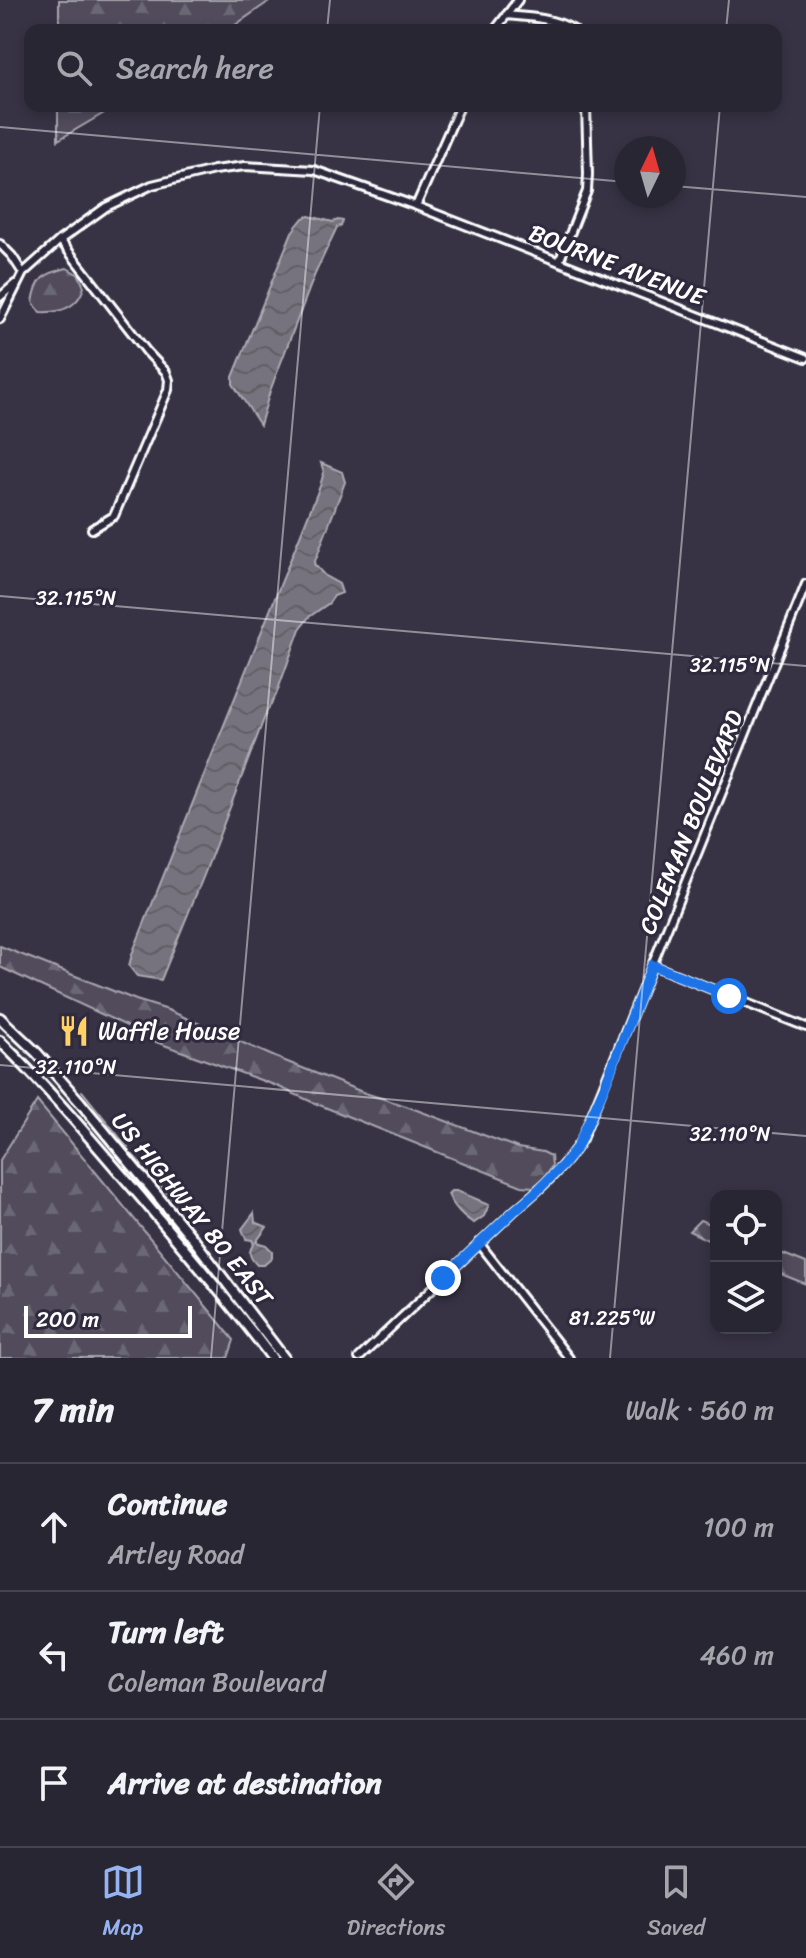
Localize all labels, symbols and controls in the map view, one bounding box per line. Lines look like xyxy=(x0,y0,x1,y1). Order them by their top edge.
search box xyxy=(24,24,782,112)
text: Search here xyxy=(116,41,274,95)
icon: search xyxy=(52,46,96,90)
north arrow xyxy=(614,136,686,208)
street label: BOURNE AVENUE xyxy=(523,212,713,319)
text: 32.115°N xyxy=(36,581,116,616)
text: 32.115°N xyxy=(690,648,770,683)
street label: COLEMAN BOULEVARD xyxy=(627,703,755,941)
route start xyxy=(711,978,747,1014)
place label: Waffle House xyxy=(98,1010,240,1052)
restaurant icon: Waffle House xyxy=(57,1014,91,1048)
text: 32.110°N xyxy=(36,1050,117,1085)
street label: US HIGHWAY 80 EAST xyxy=(100,1102,285,1316)
text: 32.110°N xyxy=(690,1117,771,1152)
map controls xyxy=(710,1190,782,1334)
button: locate xyxy=(710,1190,782,1262)
route end xyxy=(425,1260,461,1296)
button: layers xyxy=(710,1262,782,1334)
text: 200 m xyxy=(36,1300,99,1339)
text: 81.225°W xyxy=(569,1301,656,1336)
scale bar xyxy=(24,1302,192,1338)
text: 7 min xyxy=(32,1380,114,1440)
text: Walk · 560 m xyxy=(625,1387,774,1433)
text: Continue xyxy=(108,1477,227,1531)
text: 100 m xyxy=(703,1504,774,1550)
icon: ahead xyxy=(32,1505,76,1549)
text: Artley Road xyxy=(108,1531,244,1577)
text: Turn left xyxy=(108,1605,224,1659)
text: 460 m xyxy=(700,1632,774,1678)
icon: left xyxy=(32,1633,76,1677)
text: Coleman Boulevard xyxy=(108,1659,325,1705)
text: Arrive at destination xyxy=(108,1756,382,1810)
icon: arrive xyxy=(32,1761,76,1805)
tab: Map xyxy=(101,1860,145,1947)
tab: Directions xyxy=(347,1860,445,1947)
tab: Saved xyxy=(647,1860,705,1947)

